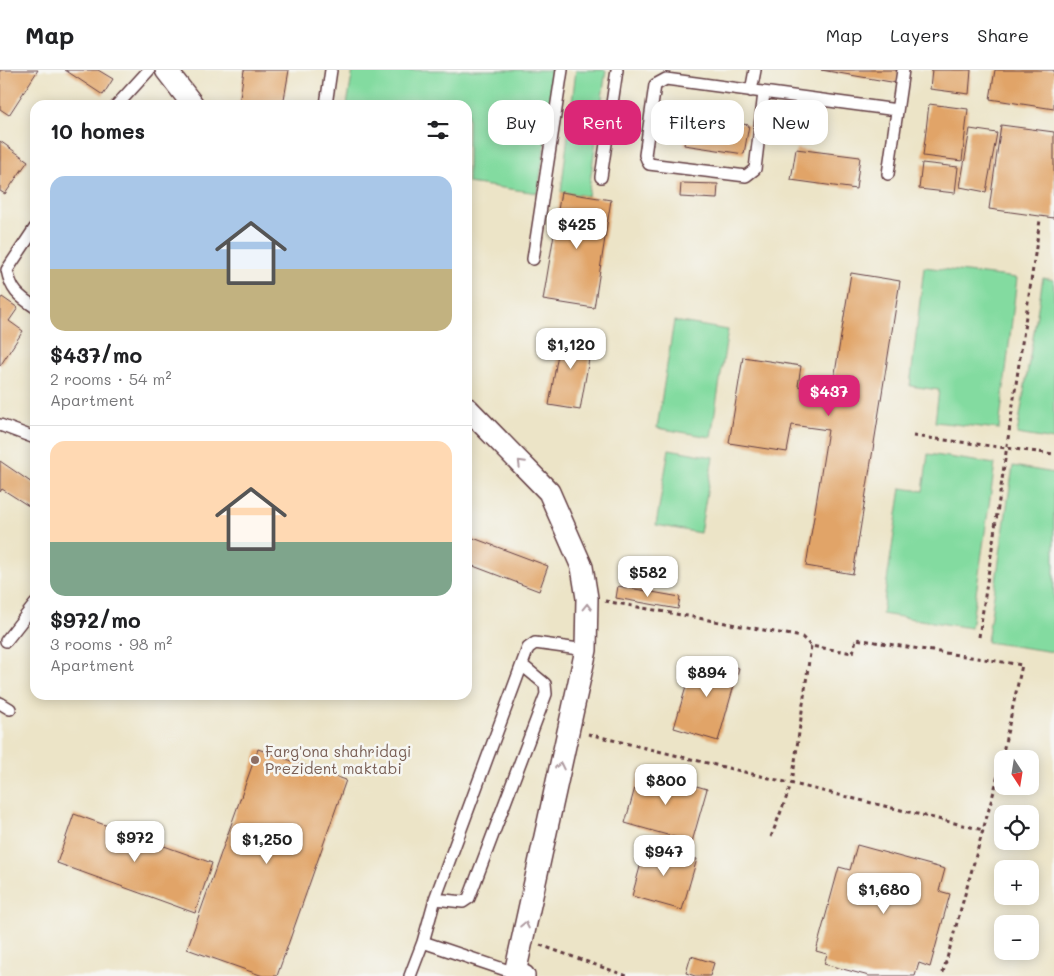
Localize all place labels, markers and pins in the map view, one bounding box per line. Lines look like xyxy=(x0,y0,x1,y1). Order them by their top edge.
pin: $425 xyxy=(547,208,607,250)
pin: $1,120 xyxy=(530,328,612,370)
pin: $437 xyxy=(799,374,859,417)
pin: $582 xyxy=(618,556,678,598)
pin: $894 xyxy=(677,656,737,698)
place label: Farg'ona shahridagi Prezident maktabi xyxy=(265,741,411,778)
marker: Farg'ona shahridagi Prezident maktabi xyxy=(249,754,261,766)
pin: $800 xyxy=(636,764,696,806)
pin: $972 xyxy=(105,820,165,863)
pin: $1,250 xyxy=(226,822,308,865)
pin: $947 xyxy=(634,834,694,877)
pin: $1,680 xyxy=(843,872,925,915)

